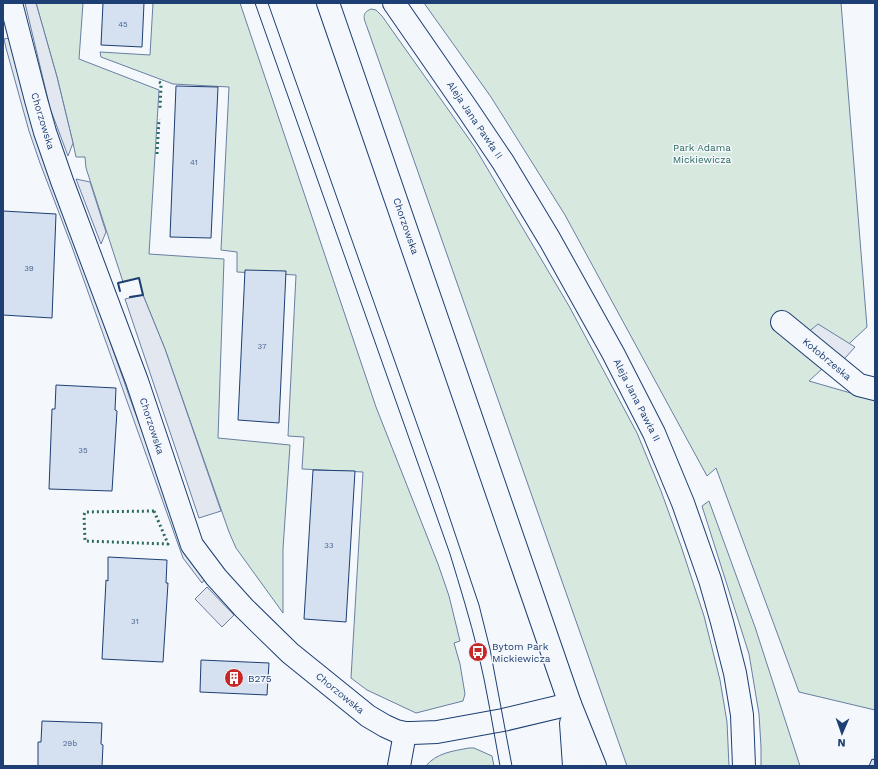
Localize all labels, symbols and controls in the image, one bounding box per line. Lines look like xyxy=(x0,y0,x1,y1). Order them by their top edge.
house number: 45 xyxy=(118,20,128,29)
street label: Aleja Jana Pawła II xyxy=(445,79,505,161)
street label: Chorzowska xyxy=(29,91,57,151)
park label: Park Adama Mickiewicza xyxy=(673,142,732,165)
house number: 41 xyxy=(190,158,198,167)
street label: Chorzowska xyxy=(391,196,421,256)
house number: 39 xyxy=(24,264,34,273)
street label: Kołobrzeska xyxy=(801,336,854,383)
house number: 37 xyxy=(258,342,267,351)
street label: Aleja Jana Pawła II xyxy=(611,357,663,443)
street label: Chorzowska xyxy=(138,396,166,456)
house number: 35 xyxy=(78,446,88,455)
house number: 33 xyxy=(324,541,334,550)
house number: 31 xyxy=(131,617,139,626)
bus stop icon: Bytom Park Mickiewicza xyxy=(467,641,489,663)
place label: Bytom Park Mickiewicza xyxy=(492,641,551,664)
building icon: B275 xyxy=(223,667,245,689)
street label: Chorzowska xyxy=(314,670,367,716)
place label: B275 xyxy=(248,673,272,684)
north arrow xyxy=(822,713,862,753)
text: N xyxy=(837,736,846,749)
house number: 29b xyxy=(63,739,77,748)

